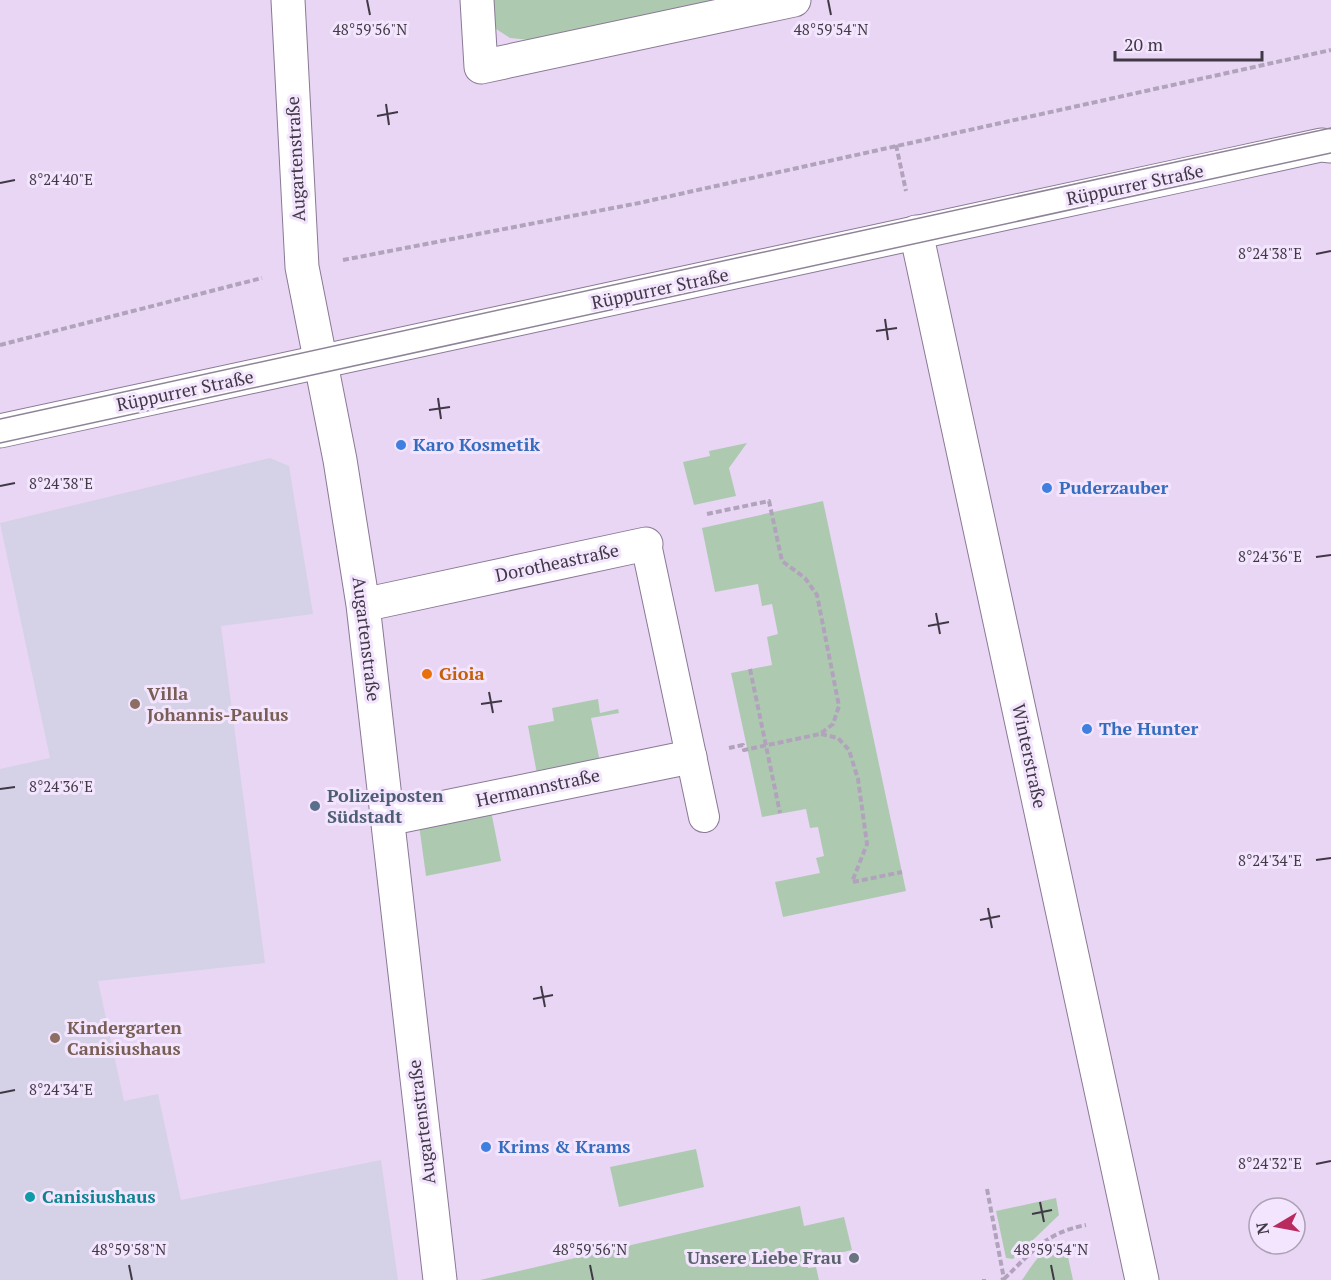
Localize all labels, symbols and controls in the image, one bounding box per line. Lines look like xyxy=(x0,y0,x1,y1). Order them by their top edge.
text: 48°59'56"N xyxy=(333,19,407,39)
text: 48°59'54"N xyxy=(794,19,868,39)
scale bar xyxy=(1115,24,1262,62)
text: 20 m xyxy=(1124,32,1164,56)
street label: Augartenstraße xyxy=(280,96,310,222)
street label: Rüppurrer Straße xyxy=(1064,158,1206,210)
text: 8°24'40"E xyxy=(29,169,93,189)
text: 8°24'38"E xyxy=(1238,243,1302,263)
street label: Rüppurrer Straße xyxy=(589,262,731,314)
street label: Rüppurrer Straße xyxy=(114,364,256,416)
place label: Karo Kosmetik xyxy=(413,432,540,456)
marker: Karo Kosmetik xyxy=(394,438,408,452)
text: 8°24'38"E xyxy=(29,473,93,493)
place label: Puderzauber xyxy=(1059,475,1168,499)
marker: Puderzauber xyxy=(1040,481,1054,495)
street label: Dorotheastraße xyxy=(493,537,621,587)
text: 8°24'36"E xyxy=(1238,546,1302,566)
street label: Augartenstraße xyxy=(347,575,387,703)
place label: Gioia xyxy=(439,661,484,685)
marker: Gioia xyxy=(420,667,434,681)
place label: Villa Johannis-Paulus xyxy=(147,681,289,726)
marker: Villa Johannis-Paulus xyxy=(128,697,142,711)
street label: Winterstraße xyxy=(1007,701,1053,810)
place label: The Hunter xyxy=(1099,716,1199,740)
marker: The Hunter xyxy=(1080,722,1094,736)
street label: Hermannstraße xyxy=(474,762,602,812)
text: 8°24'36"E xyxy=(29,776,93,796)
place label: Polizeiposten Südstadt xyxy=(327,783,444,828)
marker: Polizeiposten Südstadt xyxy=(308,799,322,813)
text: 8°24'34"E xyxy=(1238,850,1302,870)
place label: Kindergarten Canisiushaus xyxy=(67,1015,182,1060)
marker: Kindergarten Canisiushaus xyxy=(48,1031,62,1045)
street label: Augartenstraße xyxy=(401,1058,441,1186)
text: 8°24'34"E xyxy=(29,1079,93,1099)
place label: Krims & Krams xyxy=(498,1134,630,1158)
marker: Krims & Krams xyxy=(479,1140,493,1154)
text: 8°24'32"E xyxy=(1238,1153,1302,1173)
place label: Canisiushaus xyxy=(42,1184,156,1208)
marker: Canisiushaus xyxy=(23,1190,37,1204)
north arrow xyxy=(1247,1196,1307,1256)
text: N xyxy=(1250,1221,1274,1236)
text: 48°59'58"N xyxy=(92,1239,166,1259)
text: 48°59'56"N xyxy=(553,1239,627,1259)
text: 48°59'54"N xyxy=(1014,1239,1088,1259)
place label: Unsere Liebe Frau xyxy=(687,1245,842,1269)
marker: Unsere Liebe Frau xyxy=(847,1251,861,1265)

